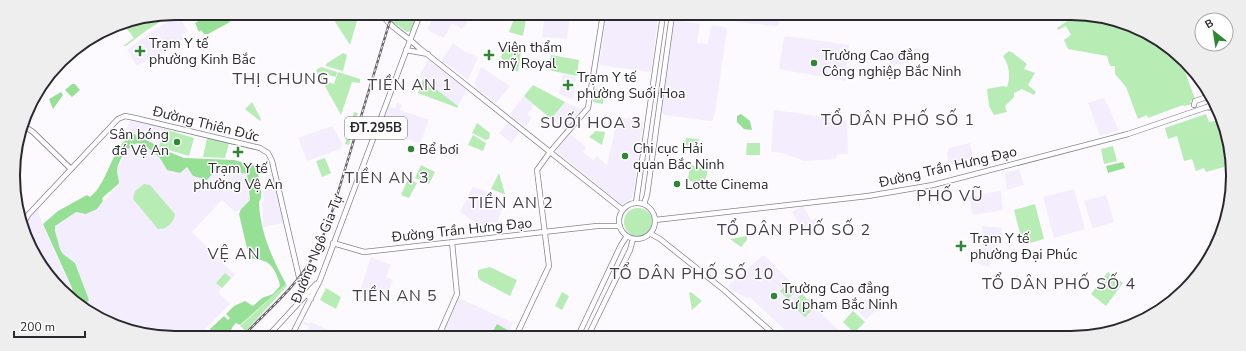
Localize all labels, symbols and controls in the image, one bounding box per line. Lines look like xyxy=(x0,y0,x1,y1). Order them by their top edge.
north arrow xyxy=(1194,12,1234,52)
text: B xyxy=(1202,15,1216,32)
place label: Trạm Y tế phường Kinh Bắc xyxy=(149,34,256,69)
place label: Viện thẩm mỹ Royal xyxy=(497,38,562,73)
marker: Trạm Y tế phường Kinh Bắc xyxy=(134,45,146,57)
place label: Trường Cao đẳng Công nghiệp Bắc Ninh xyxy=(822,46,962,81)
marker: Viện thẩm mỹ Royal xyxy=(483,49,495,61)
marker: Trường Cao đẳng Công nghiệp Bắc Ninh xyxy=(809,58,819,68)
district label: THỊ CHUNG xyxy=(232,68,330,90)
place label: Trạm Y tế phường Suối Hoa xyxy=(577,68,685,103)
district label: TIỀN AN 1 xyxy=(367,73,453,96)
marker: Trạm Y tế phường Suối Hoa xyxy=(562,79,574,91)
street label: Đường Thiên Đức xyxy=(150,101,262,147)
district label: TỔ DÂN PHỐ SỐ 1 xyxy=(821,108,975,131)
district label: SUỐI HOA 3 xyxy=(540,111,642,134)
road number: ĐT.295B xyxy=(345,117,407,139)
place label: Sân bóng đá Vệ An xyxy=(109,125,169,160)
marker: Sân bóng đá Vệ An xyxy=(172,137,182,147)
place label: Chi cục Hải quan Bắc Ninh xyxy=(633,139,724,174)
place label: Bể bơi xyxy=(419,140,459,159)
street label: Đường Trần Hưng Đạo xyxy=(876,142,1019,192)
marker: Bể bơi xyxy=(406,144,416,154)
marker: Trạm Y tế phường Vệ An xyxy=(232,146,244,158)
marker: Chi cục Hải quan Bắc Ninh xyxy=(620,151,630,161)
place label: Trạm Y tế phường Vệ An xyxy=(193,159,283,194)
district label: TIỀN AN 3 xyxy=(344,166,430,189)
place label: Lotte Cinema xyxy=(685,175,768,194)
marker: Lotte Cinema xyxy=(672,179,682,189)
district label: PHỐ VŨ xyxy=(916,184,984,207)
street label: Đường Ngô Gia Tự xyxy=(286,191,348,307)
district label: TIỀN AN 2 xyxy=(468,191,554,214)
street label: Đường Trần Hưng Đạo xyxy=(390,213,533,247)
district label: TỔ DÂN PHỐ SỐ 2 xyxy=(717,218,871,241)
place label: Trạm Y tế phường Đại Phúc xyxy=(970,229,1078,264)
marker: Trạm Y tế phường Đại Phúc xyxy=(955,240,967,252)
district label: VỆ AN xyxy=(207,243,260,265)
district label: TỔ DÂN PHỐ SỐ 10 xyxy=(610,262,774,285)
district label: TỔ DÂN PHỐ SỐ 4 xyxy=(982,272,1136,295)
place label: Trường Cao đẳng Sư phạm Bắc Ninh xyxy=(782,279,898,314)
district label: TIỀN AN 5 xyxy=(352,284,438,307)
marker: Trường Cao đẳng Sư phạm Bắc Ninh xyxy=(769,291,779,301)
scale bar xyxy=(14,313,85,339)
text: 200 m xyxy=(20,319,55,335)

